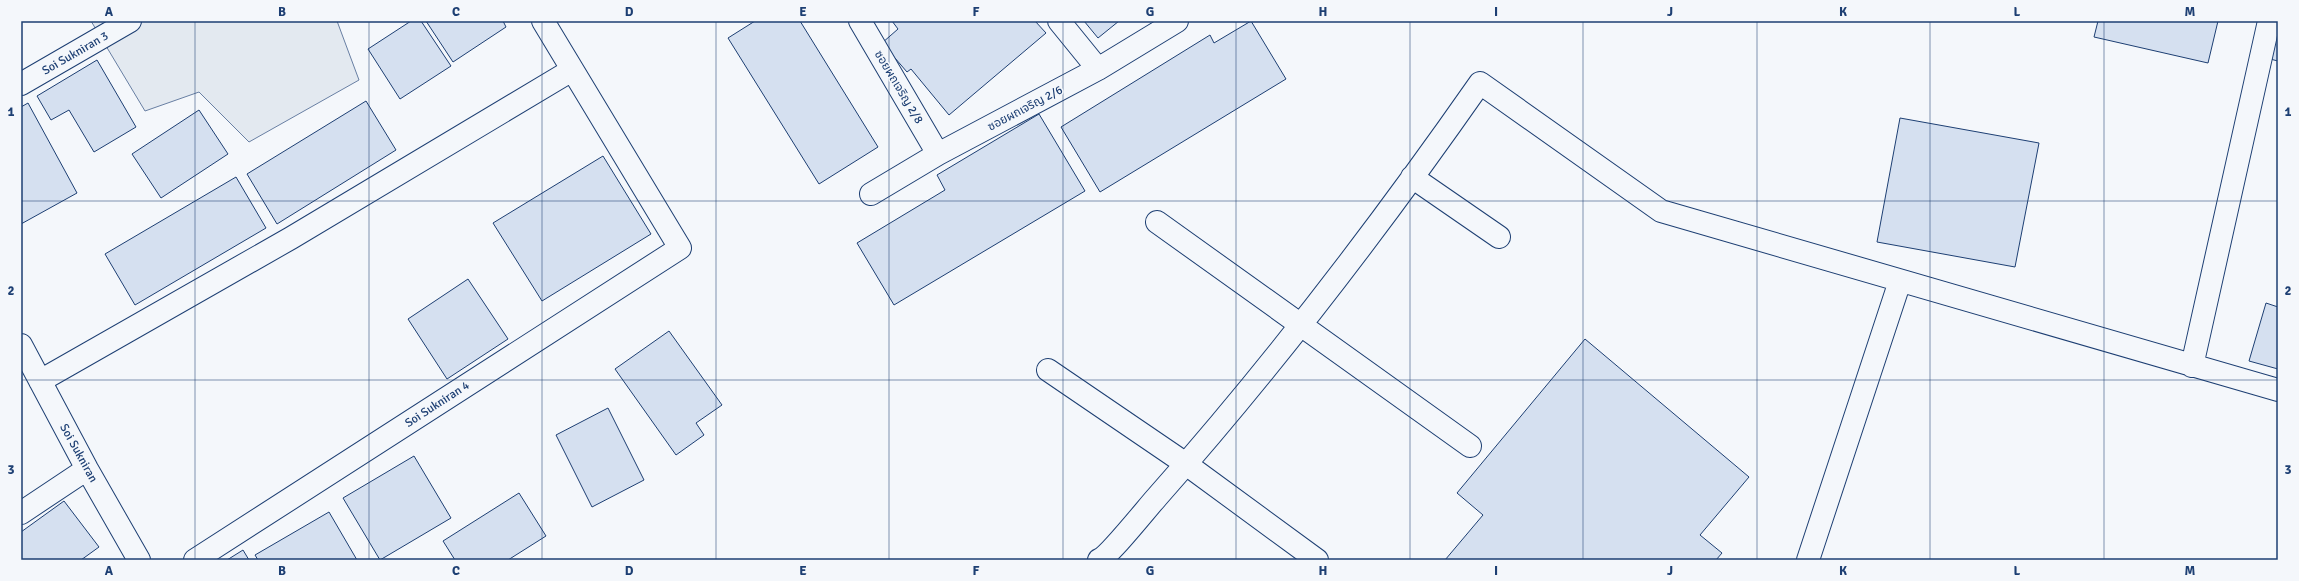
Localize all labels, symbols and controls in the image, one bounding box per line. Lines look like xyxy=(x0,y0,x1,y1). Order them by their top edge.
text: A xyxy=(105,4,114,20)
text: B xyxy=(278,4,286,20)
text: C xyxy=(452,4,460,20)
text: D xyxy=(625,4,634,20)
text: E xyxy=(799,4,807,20)
text: F xyxy=(973,4,980,20)
text: G xyxy=(1146,4,1154,20)
text: H xyxy=(1319,4,1327,20)
text: I xyxy=(1494,4,1498,20)
text: J xyxy=(1667,4,1673,20)
text: K xyxy=(1839,4,1847,20)
text: L xyxy=(2014,4,2021,20)
text: M xyxy=(2185,4,2196,20)
street label: Soi Sukniran 3 xyxy=(39,28,111,78)
street label: ซอยผถเจริญ 2/8 xyxy=(871,48,926,127)
street label: ซอยผถเจริญ 2/6 xyxy=(985,82,1065,134)
text: 1 xyxy=(7,104,15,120)
text: 1 xyxy=(2284,104,2292,120)
text: 2 xyxy=(7,283,15,299)
text: 2 xyxy=(2284,283,2292,299)
street label: Soi Sukniran 4 xyxy=(402,378,473,431)
street label: Soi Sukniran xyxy=(56,421,101,485)
text: 3 xyxy=(7,462,15,478)
text: 3 xyxy=(2284,462,2292,478)
text: A xyxy=(105,563,114,579)
text: B xyxy=(278,563,286,579)
text: C xyxy=(452,563,460,579)
text: D xyxy=(625,563,634,579)
text: E xyxy=(799,563,807,579)
text: F xyxy=(973,563,980,579)
text: G xyxy=(1146,563,1154,579)
text: H xyxy=(1319,563,1327,579)
text: I xyxy=(1494,563,1498,579)
text: J xyxy=(1667,563,1673,579)
text: K xyxy=(1839,563,1847,579)
text: L xyxy=(2014,563,2021,579)
text: M xyxy=(2185,563,2196,579)

